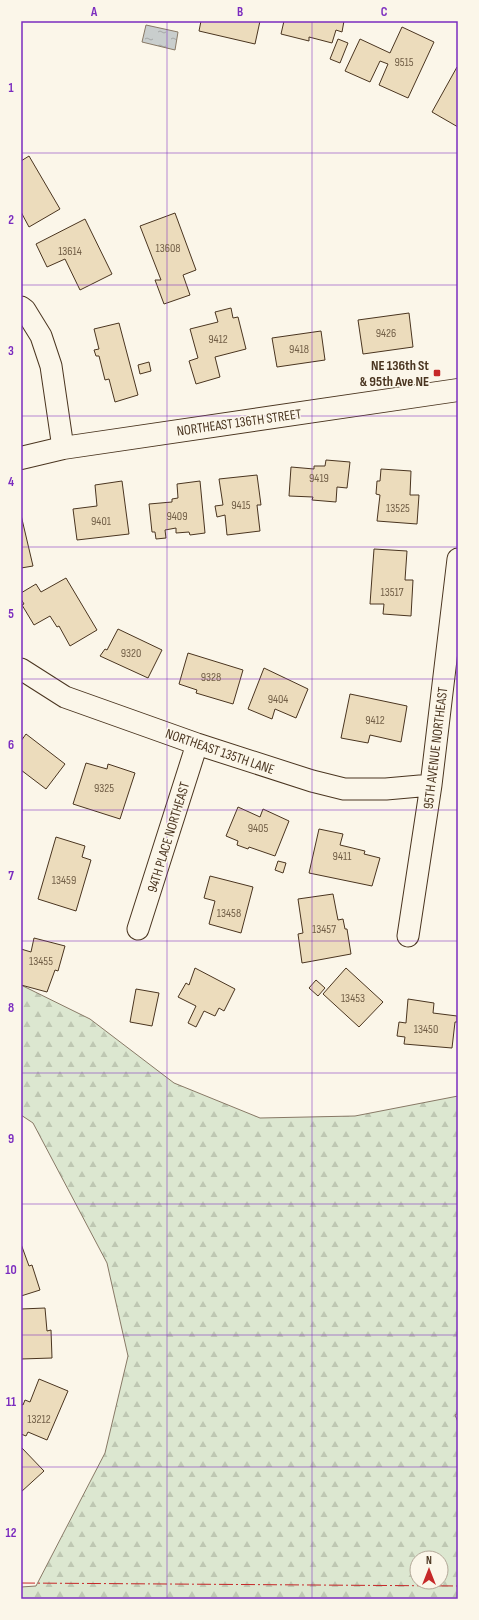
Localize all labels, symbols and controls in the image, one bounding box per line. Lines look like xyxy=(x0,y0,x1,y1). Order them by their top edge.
text: A xyxy=(90,4,98,20)
text: B xyxy=(237,4,243,20)
text: C xyxy=(381,4,388,20)
house number: 9515 xyxy=(394,55,414,70)
text: 1 xyxy=(8,80,14,96)
text: 2 xyxy=(8,212,14,228)
house number: 13608 xyxy=(155,241,181,256)
house number: 13614 xyxy=(58,244,82,259)
house number: 9426 xyxy=(376,326,396,341)
house number: 9412 xyxy=(208,332,228,347)
house number: 9418 xyxy=(289,342,309,357)
text: 3 xyxy=(8,343,14,359)
place label: NE 136th St & 95th Ave NE xyxy=(360,357,429,390)
marker: NE 136th St & 95th Ave NE xyxy=(432,368,442,378)
street label: NORTHEAST 136TH STREET xyxy=(176,405,303,440)
house number: 9419 xyxy=(309,471,329,486)
text: 4 xyxy=(8,474,14,490)
house number: 9415 xyxy=(231,498,251,513)
house number: 13525 xyxy=(386,501,410,516)
house number: 9409 xyxy=(166,509,188,524)
house number: 9401 xyxy=(91,514,112,529)
house number: 13517 xyxy=(380,585,404,600)
text: 5 xyxy=(8,606,14,622)
house number: 9320 xyxy=(121,646,141,661)
house number: 9328 xyxy=(201,670,221,685)
street label: 95TH AVENUE NORTHEAST xyxy=(420,686,451,810)
house number: 9404 xyxy=(268,692,288,707)
house number: 9412 xyxy=(365,713,385,728)
street label: NORTHEAST 135TH LANE xyxy=(163,725,277,778)
text: 6 xyxy=(8,737,14,753)
street label: 94TH PLACE NORTHEAST xyxy=(144,780,193,894)
house number: 9325 xyxy=(94,781,114,796)
house number: 9405 xyxy=(248,821,268,836)
house number: 9411 xyxy=(333,849,352,864)
text: 7 xyxy=(8,868,14,884)
house number: 13459 xyxy=(52,873,76,888)
house number: 13458 xyxy=(217,906,241,921)
house number: 13457 xyxy=(312,922,336,937)
house number: 13455 xyxy=(29,954,53,969)
house number: 13453 xyxy=(341,991,365,1006)
text: 8 xyxy=(8,1000,14,1016)
house number: 13450 xyxy=(414,1022,438,1037)
text: 9 xyxy=(8,1131,14,1147)
text: 10 xyxy=(5,1262,17,1278)
text: 11 xyxy=(6,1394,16,1410)
house number: 13212 xyxy=(27,1412,51,1427)
text: 12 xyxy=(6,1525,17,1541)
north arrow xyxy=(409,1550,449,1590)
text: N xyxy=(426,1554,432,1567)

